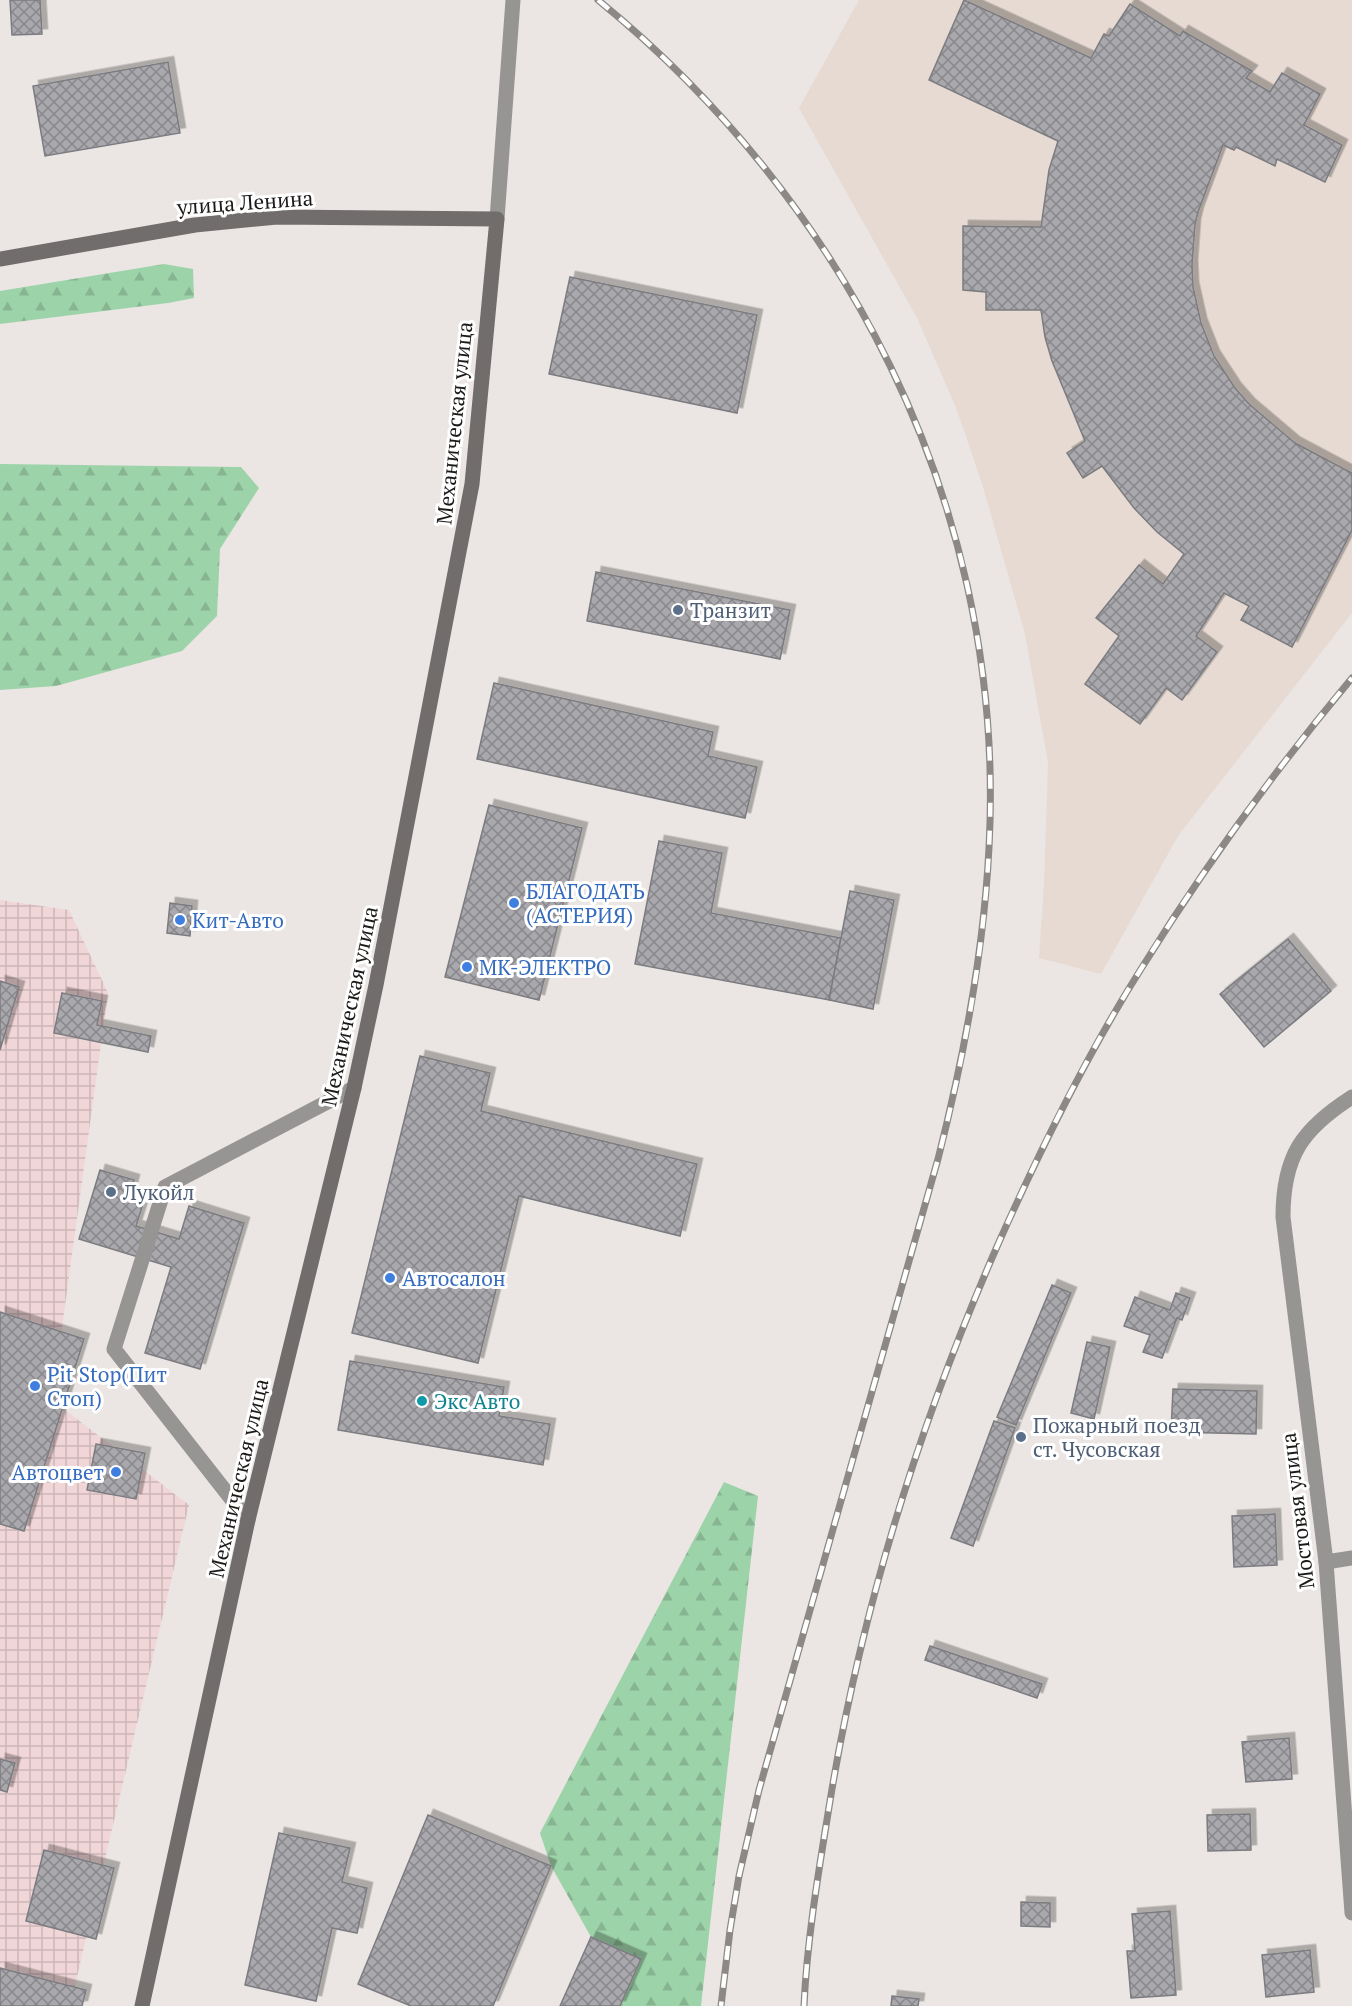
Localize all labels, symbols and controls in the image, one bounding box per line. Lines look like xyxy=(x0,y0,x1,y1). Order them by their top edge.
street label: улица Ленина xyxy=(175,183,314,221)
street label: Механическая улица xyxy=(429,320,479,526)
place label: Транзит xyxy=(690,596,771,624)
marker: Транзит xyxy=(671,603,685,617)
place label: БЛАГОДАТЬ (АСТЕРИЯ) xyxy=(526,877,645,929)
marker: БЛАГОДАТЬ (АСТЕРИЯ) xyxy=(507,896,521,910)
street label: Механическая улица xyxy=(314,903,384,1109)
place label: Кит-Авто xyxy=(192,906,284,934)
marker: Кит-Авто xyxy=(173,913,187,927)
place label: МК-ЭЛЕКТРО xyxy=(479,953,611,981)
marker: МК-ЭЛЕКТРО xyxy=(460,960,474,974)
place label: Лукойл xyxy=(122,1178,194,1206)
marker: Лукойл xyxy=(104,1185,118,1199)
place label: Автосалон xyxy=(402,1264,506,1292)
marker: Автосалон xyxy=(383,1271,397,1285)
place label: Pit Stop(Пит Стоп) xyxy=(47,1360,167,1412)
street label: Механическая улица xyxy=(201,1375,275,1580)
marker: Pit Stop(Пит Стоп) xyxy=(28,1379,42,1393)
place label: Экс Авто xyxy=(434,1387,520,1415)
marker: Экс Авто xyxy=(415,1394,429,1408)
place label: Пожарный поезд ст. Чусовская xyxy=(1033,1411,1201,1463)
marker: Пожарный поезд ст. Чусовская xyxy=(1014,1430,1028,1444)
street label: Мостовая улица xyxy=(1273,1431,1320,1591)
place label: Автоцвет xyxy=(12,1458,104,1486)
marker: Автоцвет xyxy=(109,1465,123,1479)

